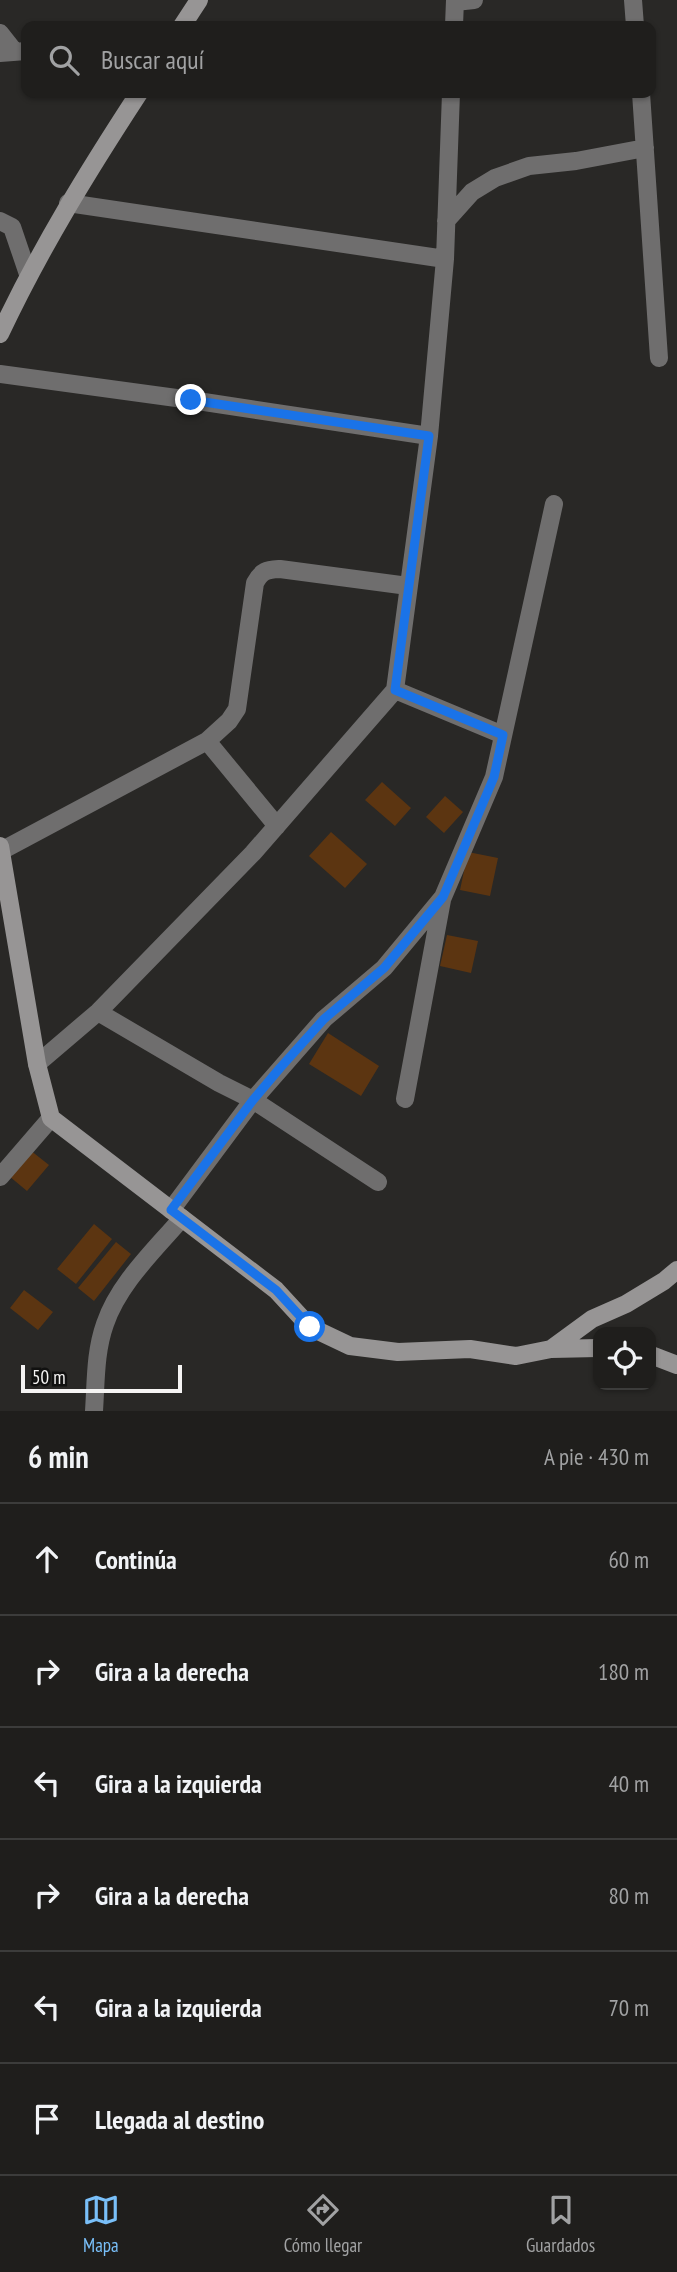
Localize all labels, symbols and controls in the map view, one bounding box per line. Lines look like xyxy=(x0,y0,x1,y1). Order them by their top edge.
search box xyxy=(21,21,656,98)
icon: search xyxy=(45,41,83,79)
text: Buscar aquí xyxy=(101,43,204,76)
route end xyxy=(175,384,206,415)
route start xyxy=(294,1311,325,1342)
map controls xyxy=(593,1327,656,1390)
button: locate xyxy=(593,1327,656,1390)
scale bar xyxy=(21,1362,182,1394)
text: 50 m xyxy=(32,1365,66,1389)
text: 6 min xyxy=(28,1437,89,1476)
text: A pie · 430 m xyxy=(544,1442,649,1471)
icon: ahead xyxy=(28,1540,66,1578)
text: Continúa xyxy=(95,1543,177,1576)
text: 60 m xyxy=(608,1545,649,1574)
icon: right xyxy=(28,1652,66,1690)
text: Gira a la derecha xyxy=(95,1655,249,1688)
text: 180 m xyxy=(598,1657,649,1686)
icon: left xyxy=(28,1764,66,1802)
text: Gira a la izquierda xyxy=(95,1767,262,1800)
text: 40 m xyxy=(608,1769,649,1798)
icon: right xyxy=(28,1876,66,1914)
text: Gira a la derecha xyxy=(95,1879,249,1912)
text: 80 m xyxy=(608,1881,649,1910)
icon: left xyxy=(28,1988,66,2026)
text: Gira a la izquierda xyxy=(95,1991,262,2024)
text: 70 m xyxy=(608,1993,649,2022)
icon: arrive xyxy=(28,2100,66,2138)
text: Llegada al destino xyxy=(95,2103,264,2136)
tab: Mapa xyxy=(82,2191,120,2257)
tab: Cómo llegar xyxy=(284,2191,362,2257)
tab: Guardados xyxy=(526,2191,595,2257)

